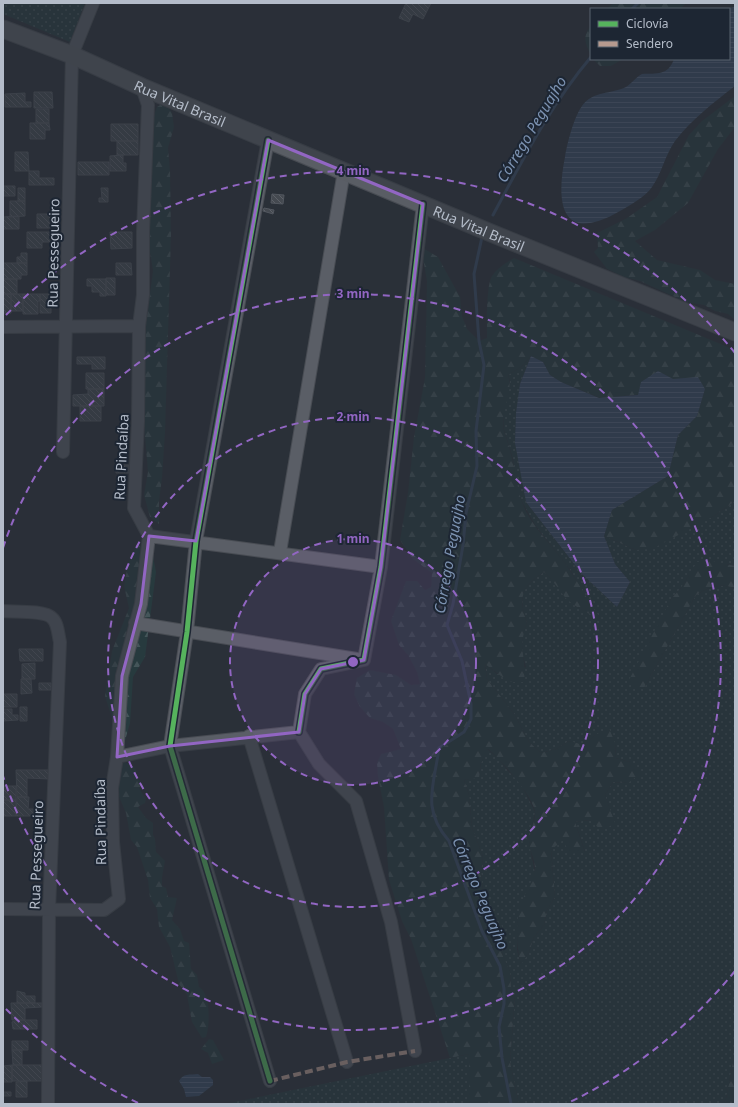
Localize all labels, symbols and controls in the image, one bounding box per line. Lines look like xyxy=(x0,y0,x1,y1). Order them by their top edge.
legend xyxy=(590,8,730,60)
text: Ciclovía xyxy=(626,15,668,32)
text: Sendero xyxy=(626,35,673,52)
water label: Córrego Peguajho xyxy=(491,72,571,186)
street label: Rua Vital Brasil xyxy=(131,75,229,131)
text: 4 min xyxy=(336,162,370,179)
street label: Rua Pessegueiro xyxy=(43,198,63,308)
street label: Rua Vital Brasil xyxy=(430,200,528,255)
text: 3 min xyxy=(336,285,370,302)
text: 2 min xyxy=(336,408,370,425)
street label: Rua Pindaíba xyxy=(109,413,133,501)
water label: Córrego Peguajho xyxy=(429,493,469,615)
text: 1 min xyxy=(336,530,370,547)
centre of rings xyxy=(346,655,360,669)
street label: Rua Pindaíba xyxy=(90,779,110,865)
street label: Rua Pessegueiro xyxy=(25,800,47,910)
water label: Córrego Peguajho xyxy=(448,834,514,952)

